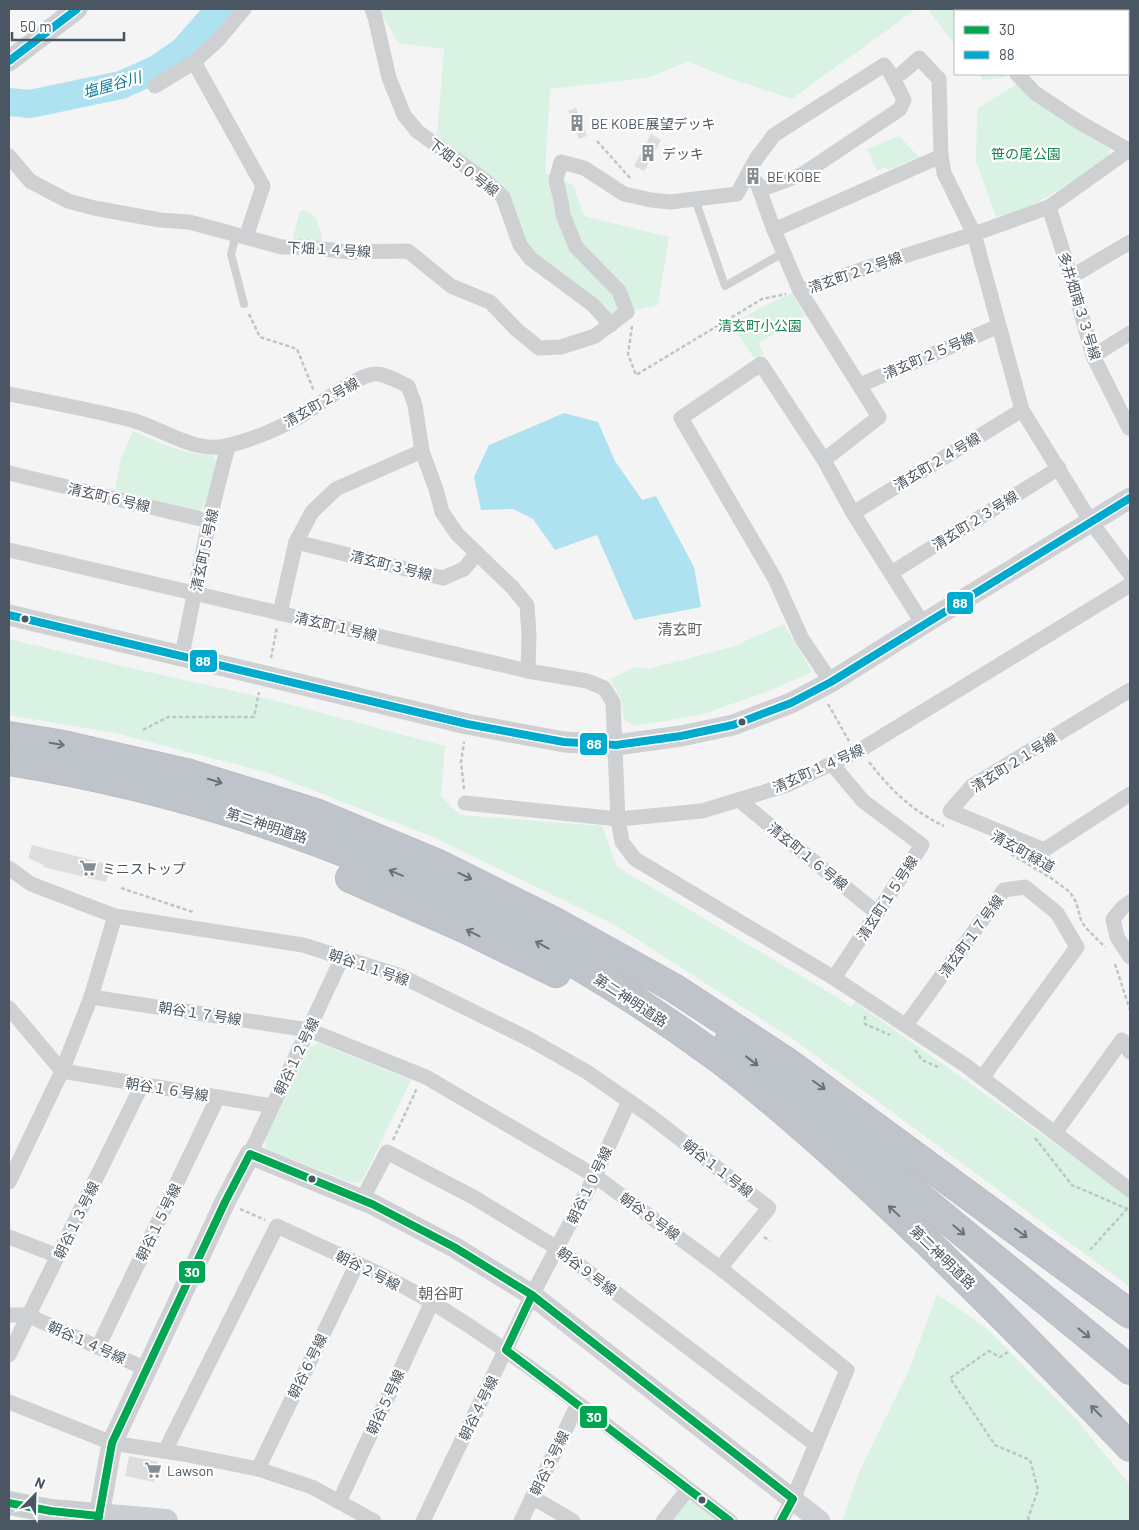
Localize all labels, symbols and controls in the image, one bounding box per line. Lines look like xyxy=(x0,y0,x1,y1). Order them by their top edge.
scale bar xyxy=(12,10,125,42)
legend xyxy=(954,10,1129,75)
text: 50 m xyxy=(20,17,52,35)
text: 30 xyxy=(999,20,1015,38)
text: 88 xyxy=(999,45,1015,63)
water label: 塩屋谷川 xyxy=(81,67,145,101)
building icon: BE KOBE展望デッキ xyxy=(567,113,587,133)
place label: BE KOBE展望デッキ xyxy=(591,115,715,132)
street label: 下畑５０号線 xyxy=(426,134,502,200)
building icon: デッキ xyxy=(638,143,658,163)
place label: デッキ xyxy=(662,145,704,162)
park label: 笹の尾公園 xyxy=(991,145,1061,162)
building icon: BE KOBE xyxy=(743,166,763,186)
place label: BE KOBE xyxy=(767,168,821,185)
street label: 下畑１４号線 xyxy=(287,238,371,260)
street label: 清玄町２２号線 xyxy=(806,248,904,296)
street label: 多井畑南３３号線 xyxy=(1055,250,1105,362)
park label: 清玄町小公園 xyxy=(718,317,802,334)
street label: 清玄町２５号線 xyxy=(881,328,977,382)
street label: 清玄町２号線 xyxy=(280,374,362,430)
street label: 清玄町２４号線 xyxy=(891,428,983,494)
street label: 清玄町６号線 xyxy=(66,479,152,515)
street label: 清玄町２３号線 xyxy=(929,487,1021,553)
street label: 清玄町５号線 xyxy=(187,507,221,593)
street label: 清玄町３号線 xyxy=(348,547,434,583)
line badge: 88 xyxy=(946,591,974,615)
text: 88 xyxy=(952,594,968,611)
street label: 清玄町１号線 xyxy=(293,608,379,644)
unlabelled marker xyxy=(20,614,30,624)
district label: 清玄町 xyxy=(657,620,703,638)
line badge: 88 xyxy=(189,649,218,673)
text: 88 xyxy=(195,652,211,669)
unlabelled marker xyxy=(737,717,747,727)
street label: 清玄町２１号線 xyxy=(968,729,1060,795)
line badge: 88 xyxy=(579,732,608,756)
text: 88 xyxy=(586,735,602,752)
one-way arrow xyxy=(48,739,64,749)
street label: 清玄町１４号線 xyxy=(770,740,866,796)
one-way arrow xyxy=(207,776,223,786)
street label: 第二神明道路 xyxy=(224,804,310,846)
street label: 清玄町１６号線 xyxy=(765,819,851,893)
street label: 清玄町緑道 xyxy=(988,827,1058,875)
street label: 清玄町１５号線 xyxy=(853,852,921,944)
supermarket icon: ミニストップ xyxy=(78,858,98,878)
place label: ミニストップ xyxy=(102,860,186,877)
one-way arrow xyxy=(389,868,404,878)
one-way arrow xyxy=(457,871,472,881)
street label: 清玄町１７号線 xyxy=(935,891,1007,981)
one-way arrow xyxy=(466,928,481,937)
one-way arrow xyxy=(535,940,549,950)
street label: 朝谷１１号線 xyxy=(327,945,411,989)
street label: 第二神明道路 xyxy=(591,970,671,1030)
street label: 朝谷１７号線 xyxy=(157,998,243,1028)
street label: 朝谷１２号線 xyxy=(270,1015,322,1097)
one-way arrow xyxy=(745,1056,759,1066)
street label: 朝谷１６号線 xyxy=(124,1074,210,1104)
one-way arrow xyxy=(812,1080,826,1090)
street label: 朝谷１１号線 xyxy=(680,1135,756,1201)
street label: 朝谷１０号線 xyxy=(563,1144,615,1226)
unlabelled marker xyxy=(307,1174,317,1184)
street label: 朝谷１３号線 xyxy=(50,1179,102,1261)
street label: 朝谷１５号線 xyxy=(132,1181,184,1263)
street label: 朝谷８号線 xyxy=(617,1189,683,1243)
one-way arrow xyxy=(888,1205,901,1216)
street label: 第二神明道路 xyxy=(907,1222,979,1292)
one-way arrow xyxy=(952,1225,965,1236)
one-way arrow xyxy=(1014,1228,1028,1238)
street label: 朝谷９号線 xyxy=(554,1243,620,1299)
street label: 朝谷２号線 xyxy=(333,1247,403,1293)
line badge: 30 xyxy=(178,1260,206,1284)
text: 30 xyxy=(184,1263,200,1280)
district label: 朝谷町 xyxy=(418,1284,464,1302)
street label: 朝谷１４号線 xyxy=(45,1317,129,1367)
one-way arrow xyxy=(1078,1328,1091,1339)
street label: 朝谷６号線 xyxy=(284,1331,330,1401)
street label: 朝谷５号線 xyxy=(363,1367,407,1437)
street label: 朝谷４号線 xyxy=(455,1373,501,1443)
line badge: 30 xyxy=(579,1405,608,1429)
one-way arrow xyxy=(1091,1406,1103,1418)
text: 30 xyxy=(586,1408,602,1425)
street label: 朝谷３号線 xyxy=(526,1428,572,1498)
supermarket icon: Lawson xyxy=(143,1460,163,1480)
place label: Lawson xyxy=(167,1462,214,1479)
north arrow xyxy=(10,1470,60,1520)
text: N xyxy=(33,1473,48,1492)
unlabelled marker xyxy=(697,1495,707,1505)

